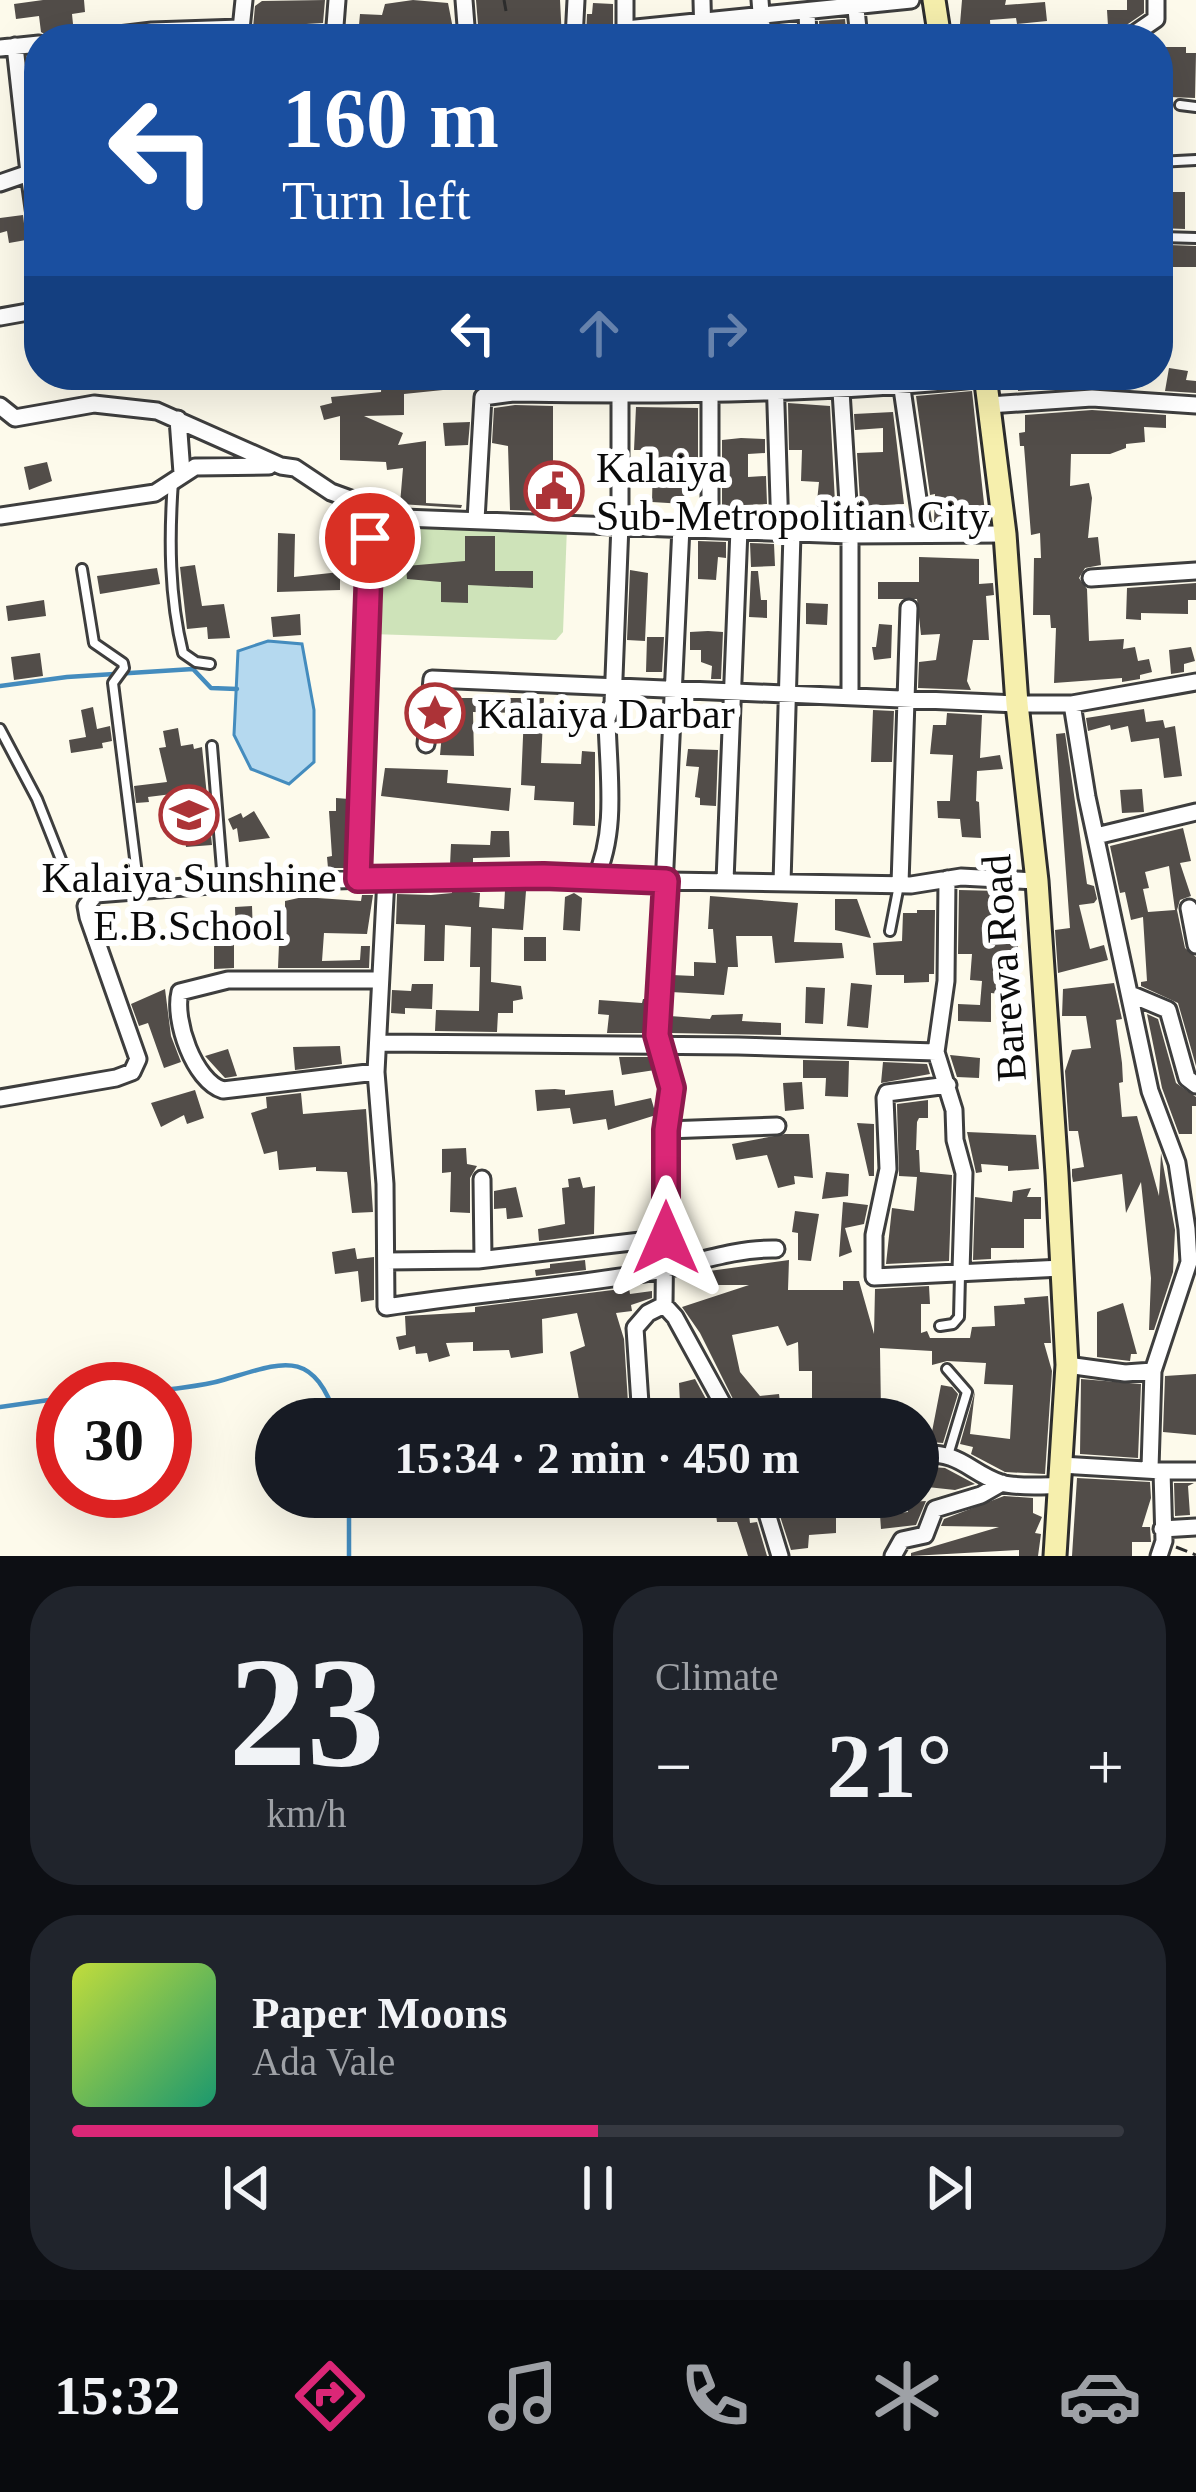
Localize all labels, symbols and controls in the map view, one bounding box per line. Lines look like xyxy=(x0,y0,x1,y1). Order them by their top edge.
icon: left xyxy=(84,72,240,228)
text: 160 m xyxy=(282,72,499,165)
text: Turn left xyxy=(282,171,471,231)
icon: left xyxy=(440,300,506,366)
icon: ahead xyxy=(566,300,632,366)
icon: right xyxy=(692,300,758,366)
place label: Kalaiya Sub-Metropolitian City xyxy=(596,445,989,539)
public building icon: Kalaiya Sub-Metropolitian City xyxy=(523,460,585,522)
pin xyxy=(319,487,421,589)
icon: arrive xyxy=(337,505,403,571)
place icon: Kalaiya Darbar xyxy=(404,682,466,744)
place label: Kalaiya Darbar xyxy=(477,691,735,737)
school or university icon: Kalaiya Sunshine E.B.School xyxy=(158,784,220,846)
street label: Barewa Road xyxy=(973,853,1035,1083)
place label: Kalaiya Sunshine E.B.School xyxy=(41,855,337,949)
position arrow xyxy=(603,1175,729,1301)
speed limit sign: 30 xyxy=(36,1362,192,1518)
text: 15:34 · 2 min · 450 m xyxy=(395,1433,800,1483)
text: 23 xyxy=(229,1626,385,1799)
text: Climate xyxy=(655,1655,778,1698)
text: 21° xyxy=(827,1717,953,1816)
text: − xyxy=(655,1730,692,1803)
text: + xyxy=(1087,1730,1124,1803)
text: km/h xyxy=(266,1792,347,1835)
text: Paper Moons xyxy=(252,1988,507,2038)
text: Ada Vale xyxy=(252,2040,395,2083)
icon: previous xyxy=(214,2155,280,2221)
icon: pause xyxy=(565,2155,631,2221)
icon: next xyxy=(916,2155,982,2221)
icon: directions xyxy=(288,2354,372,2438)
icon: music xyxy=(481,2354,565,2438)
icon: phone xyxy=(673,2354,757,2438)
icon: climate xyxy=(865,2354,949,2438)
icon: car xyxy=(1058,2354,1142,2438)
text: 15:32 xyxy=(54,2366,180,2426)

